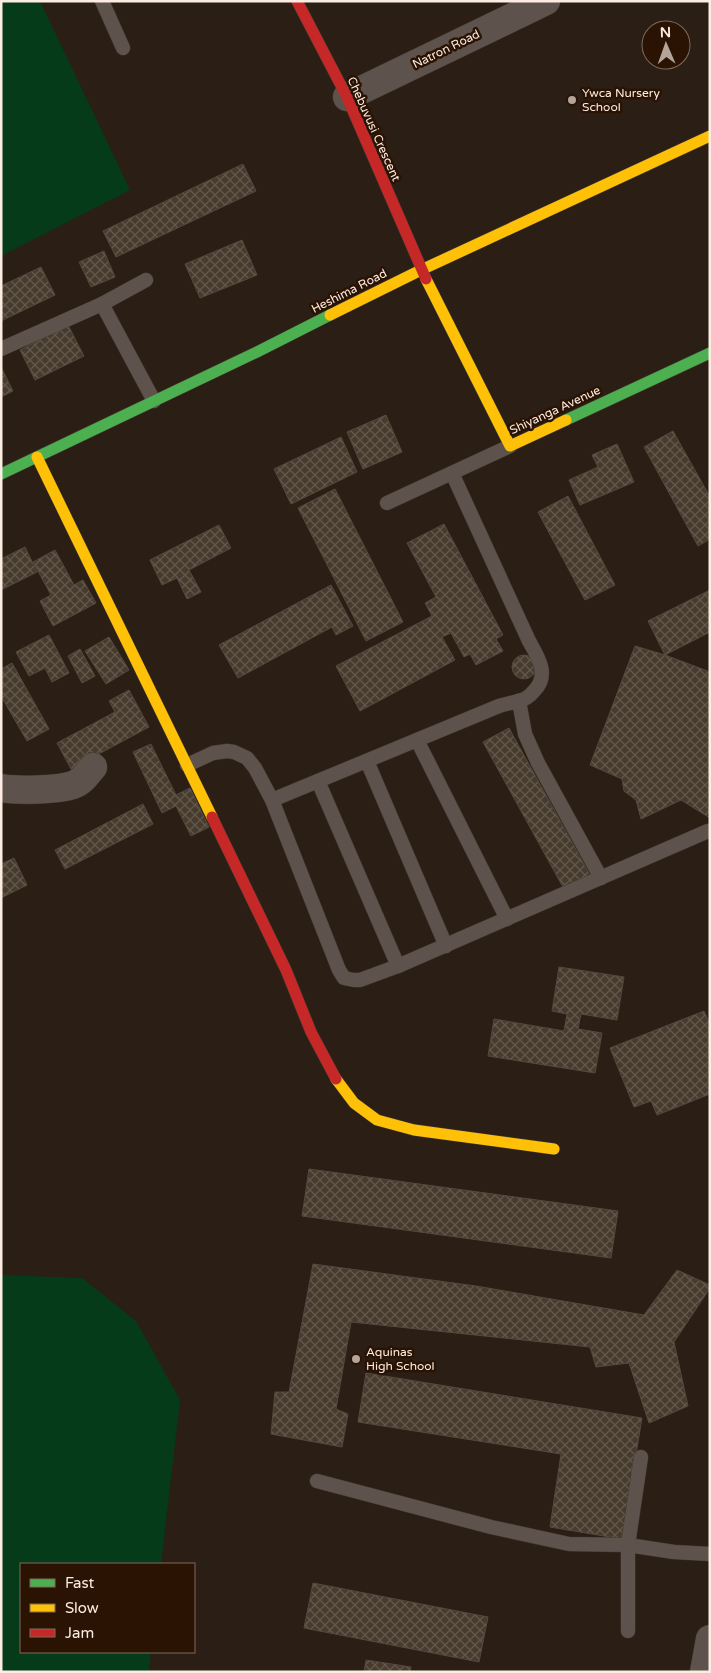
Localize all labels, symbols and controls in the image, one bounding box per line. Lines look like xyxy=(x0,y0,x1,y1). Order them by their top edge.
north arrow xyxy=(641,20,691,70)
text: N xyxy=(660,24,671,41)
street label: Natron Road xyxy=(410,27,482,71)
street label: Chebuvusi Crescent xyxy=(345,75,404,184)
place label: Ywca Nursery School xyxy=(582,86,660,114)
marker: Ywca Nursery School xyxy=(566,94,578,106)
street label: Heshima Road xyxy=(309,266,389,316)
street label: Shiyanga Avenue xyxy=(507,383,603,437)
place label: Aquinas High School xyxy=(366,1345,435,1373)
marker: Aquinas High School xyxy=(350,1353,362,1365)
legend xyxy=(20,1563,195,1653)
text: Fast xyxy=(65,1574,95,1592)
text: Slow xyxy=(65,1599,99,1617)
text: Jam xyxy=(65,1624,94,1642)

